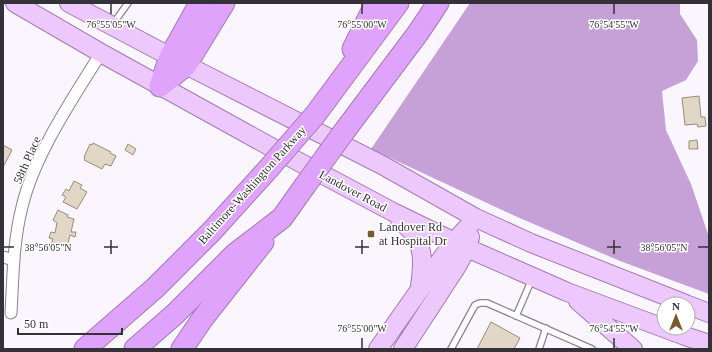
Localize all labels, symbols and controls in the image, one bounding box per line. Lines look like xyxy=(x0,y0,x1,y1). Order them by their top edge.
text: 76°55'05"W xyxy=(86,19,136,30)
text: 76°55'00"W xyxy=(337,19,387,30)
text: 76°54'55"W xyxy=(589,19,639,30)
street label: Baltimore-Washington Parkway xyxy=(195,123,309,247)
street label: 58th Place xyxy=(10,134,44,186)
street label: Landover Road xyxy=(317,167,389,215)
place label: Landover Rd at Hospital Dr xyxy=(379,220,447,248)
marker: Landover Rd at Hospital Dr xyxy=(366,229,376,239)
text: 38°56'05"N xyxy=(24,242,72,253)
text: 38°56'05"N xyxy=(640,242,688,253)
north arrow xyxy=(656,296,696,336)
text: N xyxy=(672,300,680,312)
scale bar xyxy=(18,310,122,336)
text: 50 m xyxy=(24,317,49,331)
text: 76°55'00"W xyxy=(337,323,387,334)
text: 76°54'55"W xyxy=(589,323,639,334)

